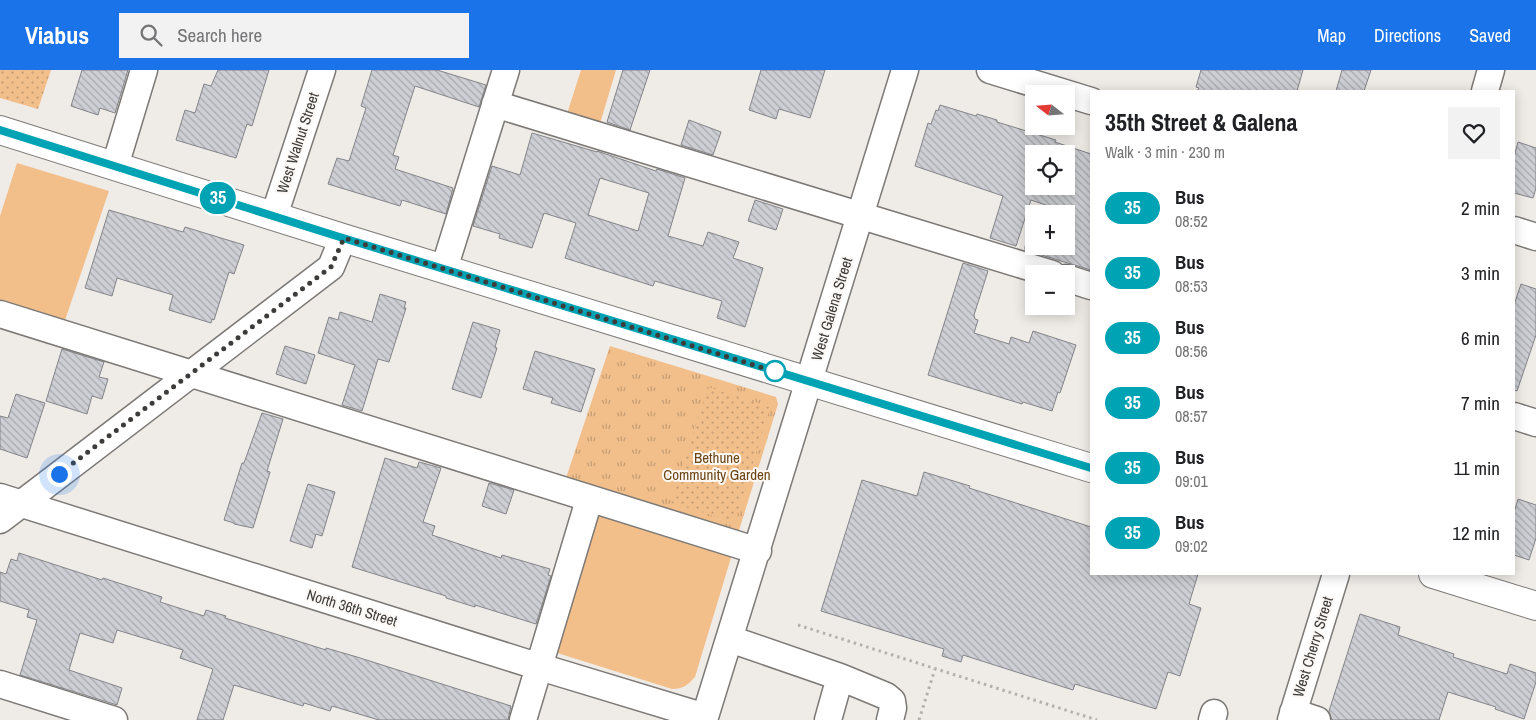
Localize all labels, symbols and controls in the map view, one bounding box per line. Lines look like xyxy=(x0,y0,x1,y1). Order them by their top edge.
search box xyxy=(119,13,469,58)
text: Viabus xyxy=(25,19,89,51)
icon: search xyxy=(137,21,165,49)
text: Search here xyxy=(177,22,262,48)
text: Map xyxy=(1317,23,1346,48)
text: Directions xyxy=(1374,23,1441,48)
text: Saved xyxy=(1469,23,1511,48)
north arrow xyxy=(1025,85,1075,135)
map controls xyxy=(1025,85,1075,315)
street label: West Walnut Street xyxy=(271,89,324,196)
text: 35th Street & Galena xyxy=(1105,106,1298,138)
button: heart xyxy=(1448,107,1500,159)
text: Walk · 3 min · 230 m xyxy=(1105,141,1225,163)
button: locate xyxy=(1025,145,1075,195)
line badge: 35 xyxy=(196,182,240,214)
text: Bus xyxy=(1175,184,1204,210)
text: 35 xyxy=(210,185,226,210)
text: 35 xyxy=(1124,195,1141,220)
text: 2 min xyxy=(1461,195,1500,221)
button: + xyxy=(1025,205,1075,255)
text: 08:52 xyxy=(1175,210,1208,232)
text: Bus xyxy=(1175,249,1204,275)
street label: West Galena Street xyxy=(806,254,857,363)
text: 35 xyxy=(1124,260,1141,285)
text: 3 min xyxy=(1461,260,1500,286)
button: − xyxy=(1025,265,1075,315)
text: 08:53 xyxy=(1175,275,1208,297)
text: Bus xyxy=(1175,314,1204,340)
text: 35 xyxy=(1124,325,1141,350)
text: 6 min xyxy=(1461,325,1500,351)
text: 08:56 xyxy=(1175,340,1208,362)
unlabelled marker xyxy=(764,360,786,382)
text: Bus xyxy=(1175,379,1204,405)
text: 35 xyxy=(1124,390,1141,415)
text: 7 min xyxy=(1461,390,1500,416)
text: 08:57 xyxy=(1175,405,1208,427)
text: Bus xyxy=(1175,444,1204,470)
park label: Bethune Community Garden xyxy=(663,447,771,485)
text: 35 xyxy=(1124,455,1141,480)
text: 11 min xyxy=(1454,455,1500,481)
your location xyxy=(47,462,72,487)
text: 09:01 xyxy=(1175,470,1208,492)
text: Bus xyxy=(1175,509,1204,535)
text: 35 xyxy=(1124,520,1141,545)
text: 12 min xyxy=(1452,520,1500,546)
text: 09:02 xyxy=(1175,535,1208,557)
street label: North 36th Street xyxy=(304,584,401,631)
street label: West Cherry Street xyxy=(1287,593,1338,700)

